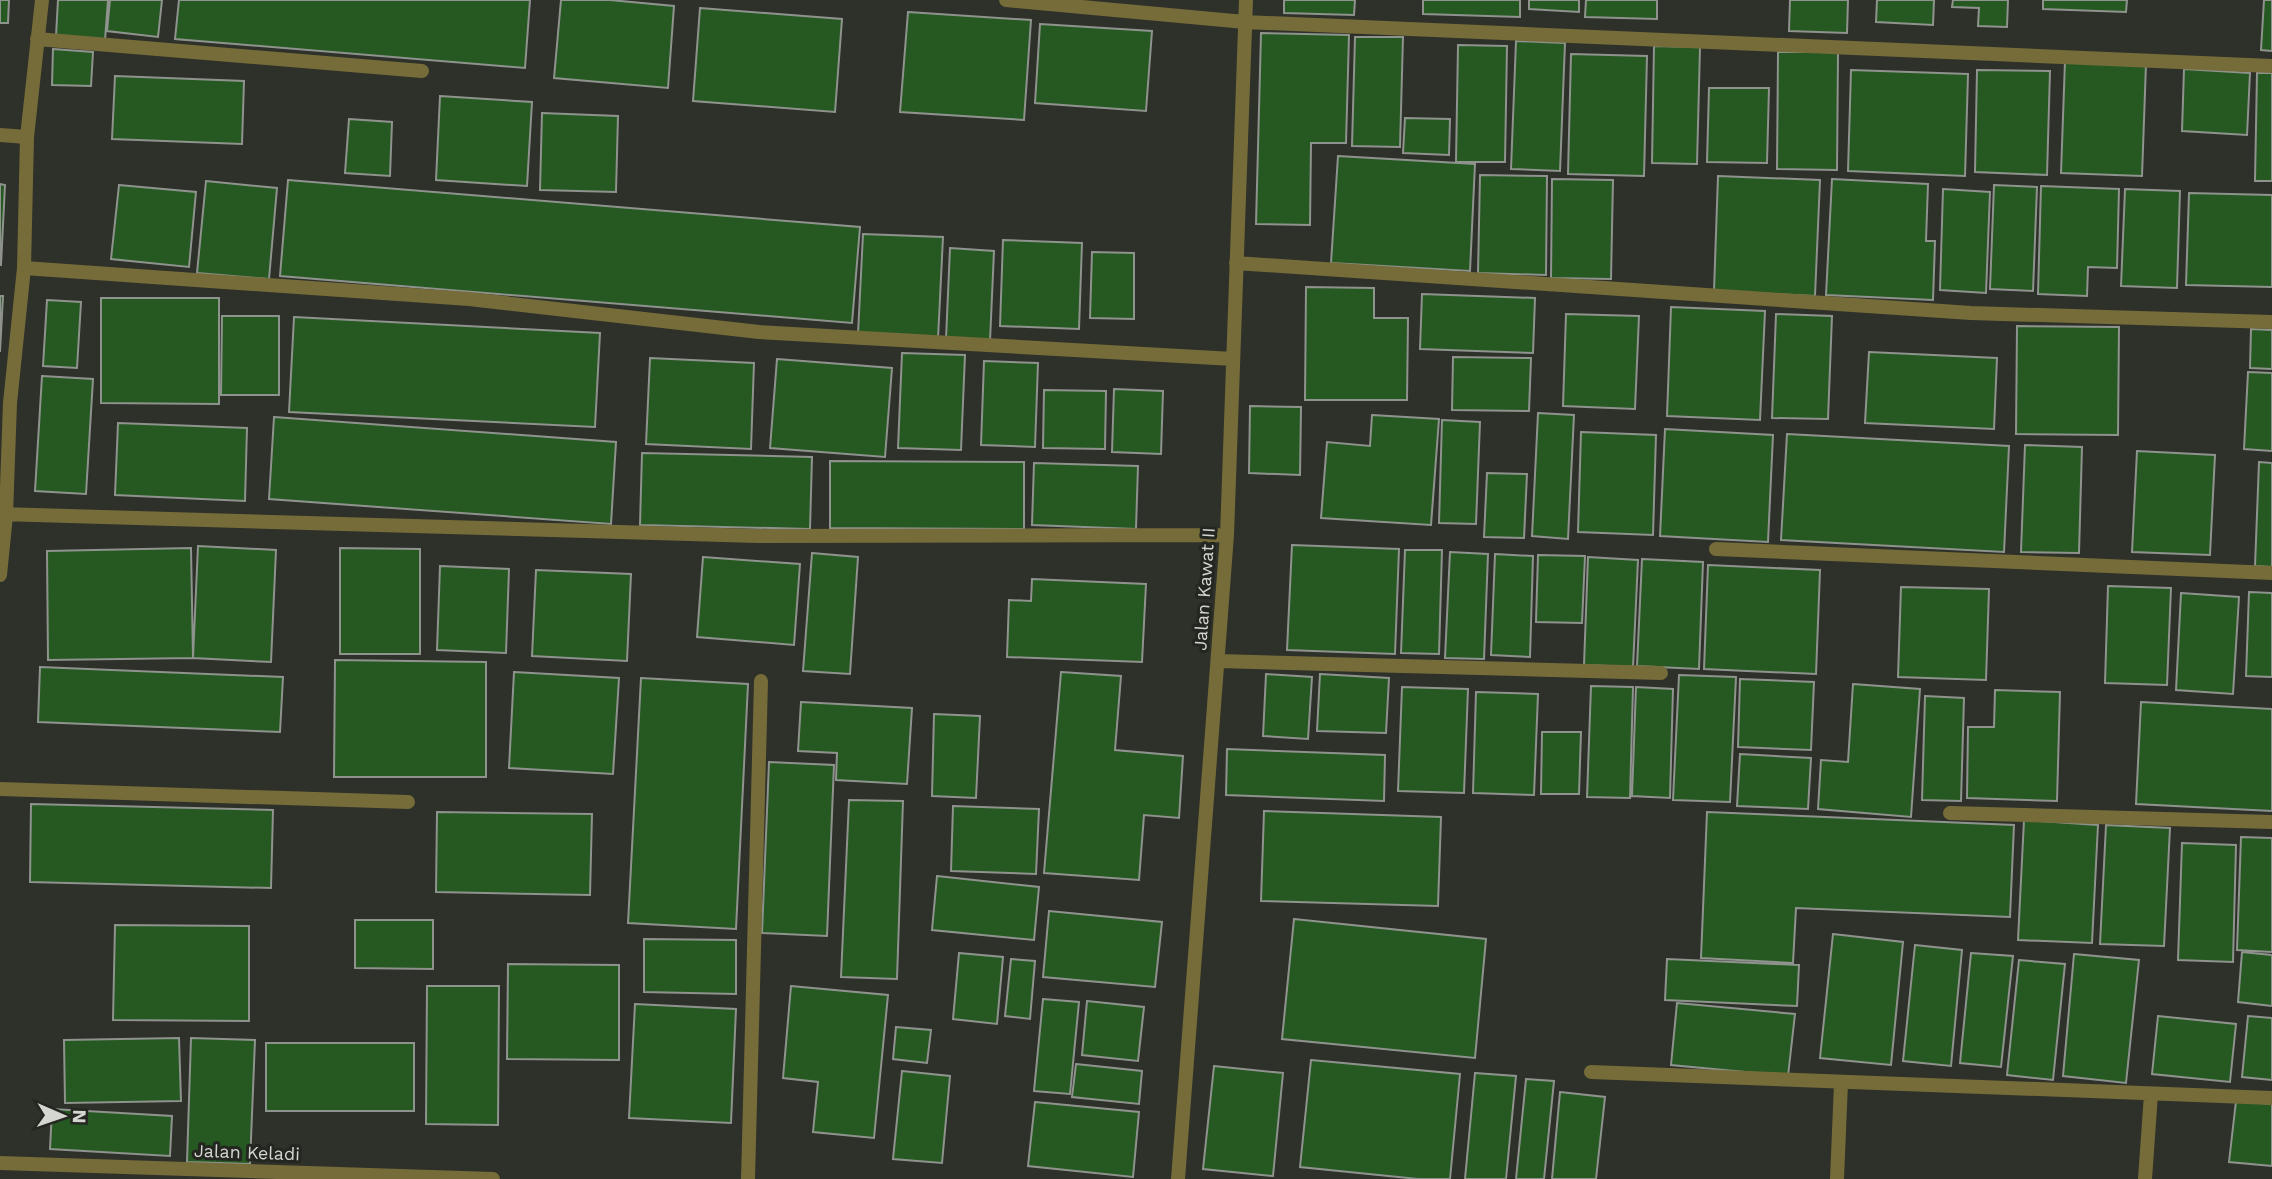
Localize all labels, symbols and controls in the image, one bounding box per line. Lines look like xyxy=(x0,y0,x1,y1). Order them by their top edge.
street label: Jalan Kawat II xyxy=(1189,527,1219,651)
north arrow xyxy=(28,1081,98,1151)
text: N xyxy=(68,1109,91,1124)
street label: Jalan Keladi xyxy=(194,1140,300,1164)

